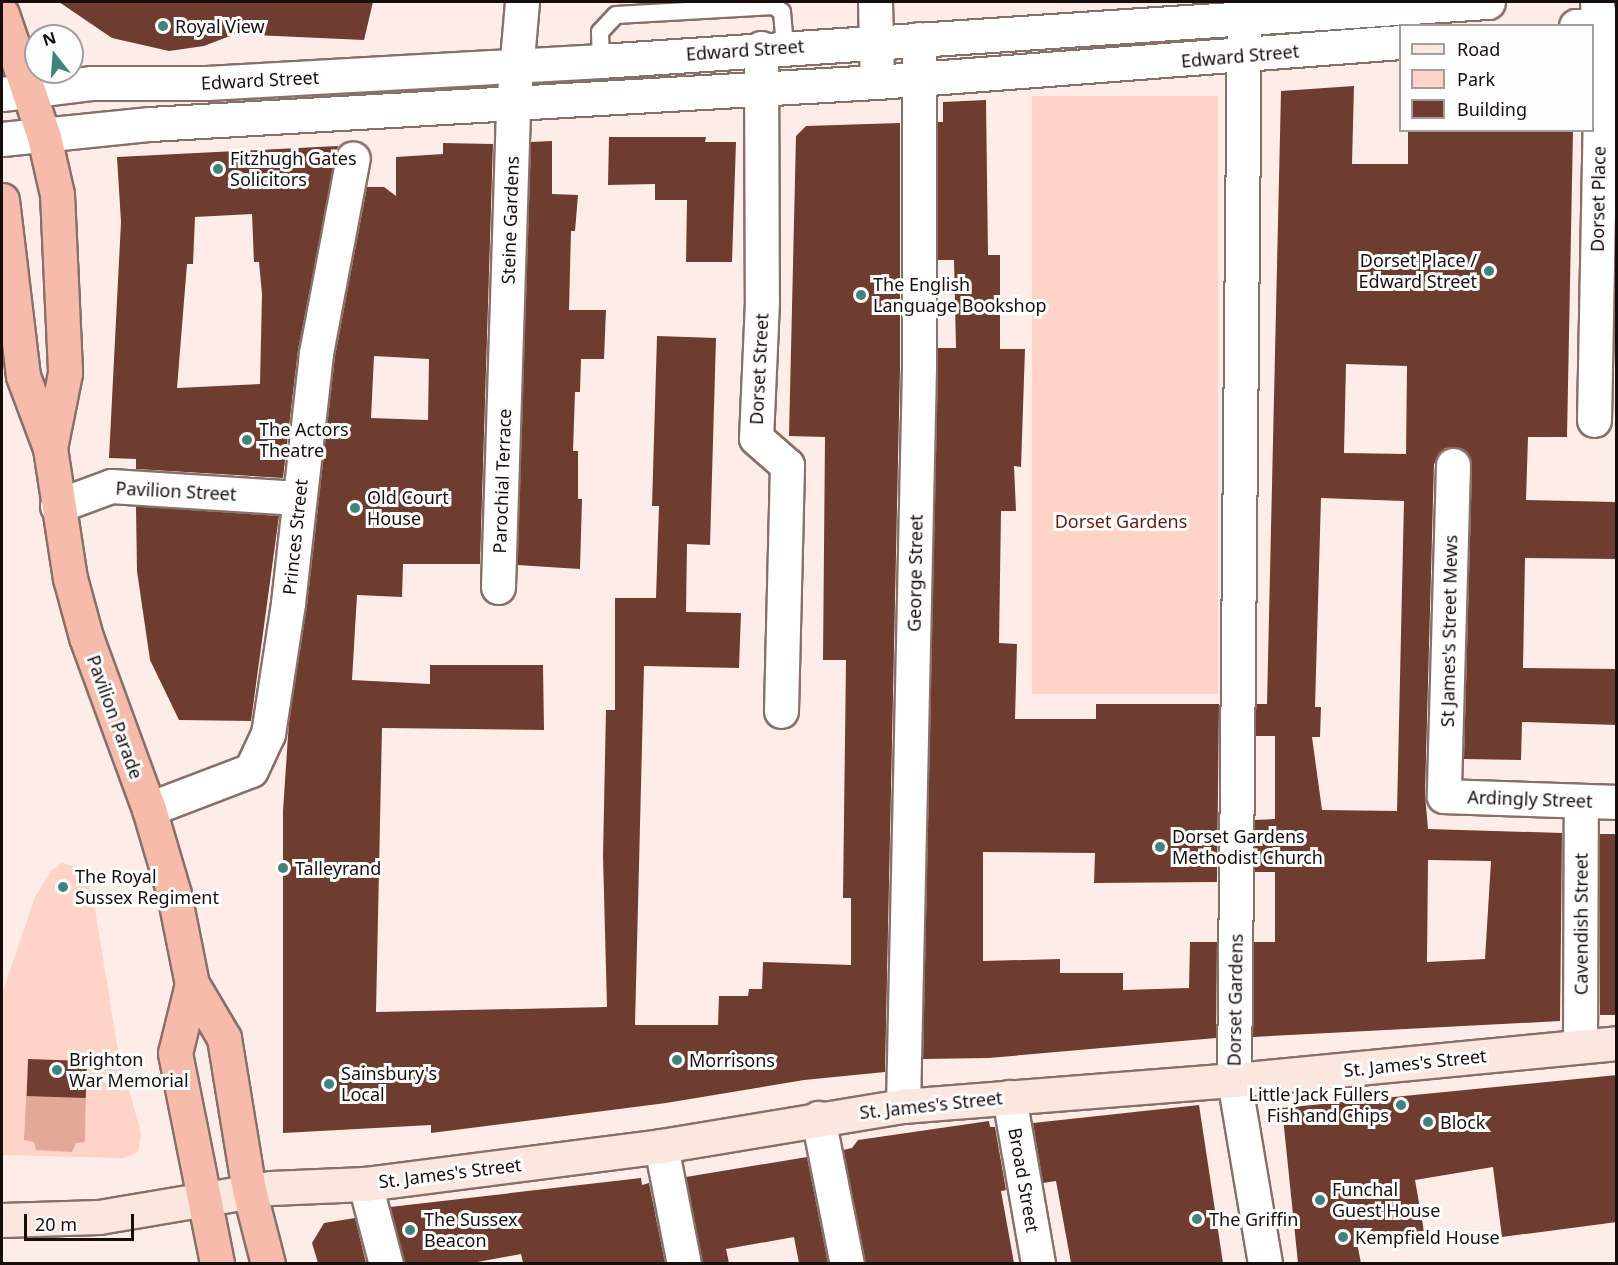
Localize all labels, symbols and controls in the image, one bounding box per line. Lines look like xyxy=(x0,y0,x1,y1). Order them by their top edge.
place label: Royal View xyxy=(175,15,265,37)
marker: Royal View xyxy=(156,19,170,33)
north arrow xyxy=(24,24,84,84)
legend xyxy=(1399,24,1594,132)
text: N xyxy=(40,26,59,51)
street label: Edward Street xyxy=(685,35,805,65)
text: Road xyxy=(1457,37,1500,61)
street label: Edward Street xyxy=(1180,40,1300,72)
street label: Edward Street xyxy=(200,66,320,94)
text: Park xyxy=(1457,67,1495,91)
text: Building xyxy=(1457,97,1527,121)
street label: Dorset Place xyxy=(1586,146,1610,252)
place label: Fitzhugh Gates Solicitors xyxy=(230,148,357,190)
street label: Steine Gardens xyxy=(497,155,523,285)
marker: Fitzhugh Gates Solicitors xyxy=(211,162,225,176)
place label: Dorset Place / Edward Street xyxy=(1359,250,1477,292)
marker: Dorset Place / Edward Street xyxy=(1482,264,1496,278)
place label: The English Language Bookshop xyxy=(873,274,1047,316)
marker: The English Language Bookshop xyxy=(854,288,868,302)
street label: Dorset Street xyxy=(745,313,773,425)
street label: Parochial Terrace xyxy=(489,408,515,554)
place label: The Actors Theatre xyxy=(259,419,349,462)
marker: The Actors Theatre xyxy=(240,433,254,447)
street label: Pavilion Street xyxy=(115,477,237,505)
street label: Princes Street xyxy=(278,478,312,596)
place label: Old Court House xyxy=(367,487,449,530)
marker: Old Court House xyxy=(348,501,362,515)
park label: Dorset Gardens xyxy=(1055,510,1187,532)
street label: George Street xyxy=(903,514,927,632)
street label: St James's Street Mews xyxy=(1437,535,1461,727)
street label: Pavilion Parade xyxy=(83,652,147,782)
street label: Ardingly Street xyxy=(1467,786,1593,812)
place label: Dorset Gardens Methodist Church xyxy=(1172,826,1323,868)
marker: Dorset Gardens Methodist Church xyxy=(1153,840,1167,854)
street label: Cavendish Street xyxy=(1570,853,1592,995)
place label: Talleyrand xyxy=(295,857,381,879)
marker: Talleyrand xyxy=(276,861,290,875)
place label: The Royal Sussex Regiment xyxy=(75,866,219,908)
marker: The Royal Sussex Regiment xyxy=(56,880,70,894)
street label: Dorset Gardens xyxy=(1223,933,1247,1067)
street label: St. James's Street xyxy=(1342,1045,1488,1081)
place label: Brighton War Memorial xyxy=(69,1049,189,1092)
place label: Morrisons xyxy=(689,1049,775,1071)
marker: Morrisons xyxy=(670,1053,684,1067)
marker: Brighton War Memorial xyxy=(50,1063,64,1077)
place label: Sainsbury's Local xyxy=(341,1063,437,1106)
marker: Sainsbury's Local xyxy=(322,1077,336,1091)
place label: Little Jack Fullers Fish and Chips xyxy=(1249,1084,1389,1126)
street label: St. James's Street xyxy=(858,1087,1004,1123)
marker: Little Jack Fullers Fish and Chips xyxy=(1394,1098,1408,1112)
place label: Block xyxy=(1440,1111,1485,1133)
marker: Block xyxy=(1421,1115,1435,1129)
street label: Broad Street xyxy=(1004,1126,1044,1234)
street label: St. James's Street xyxy=(377,1154,523,1192)
place label: Funchal Guest House xyxy=(1332,1179,1440,1222)
marker: Funchal Guest House xyxy=(1313,1193,1327,1207)
scale bar xyxy=(27,1202,136,1240)
place label: The Griffin xyxy=(1209,1208,1298,1230)
place label: The Sussex Beacon xyxy=(424,1209,518,1252)
text: 20 m xyxy=(35,1212,77,1236)
marker: The Griffin xyxy=(1190,1212,1204,1226)
marker: The Sussex Beacon xyxy=(401,1221,419,1239)
place label: Kempfield House xyxy=(1355,1226,1500,1248)
marker: Kempfield House xyxy=(1336,1230,1350,1244)

